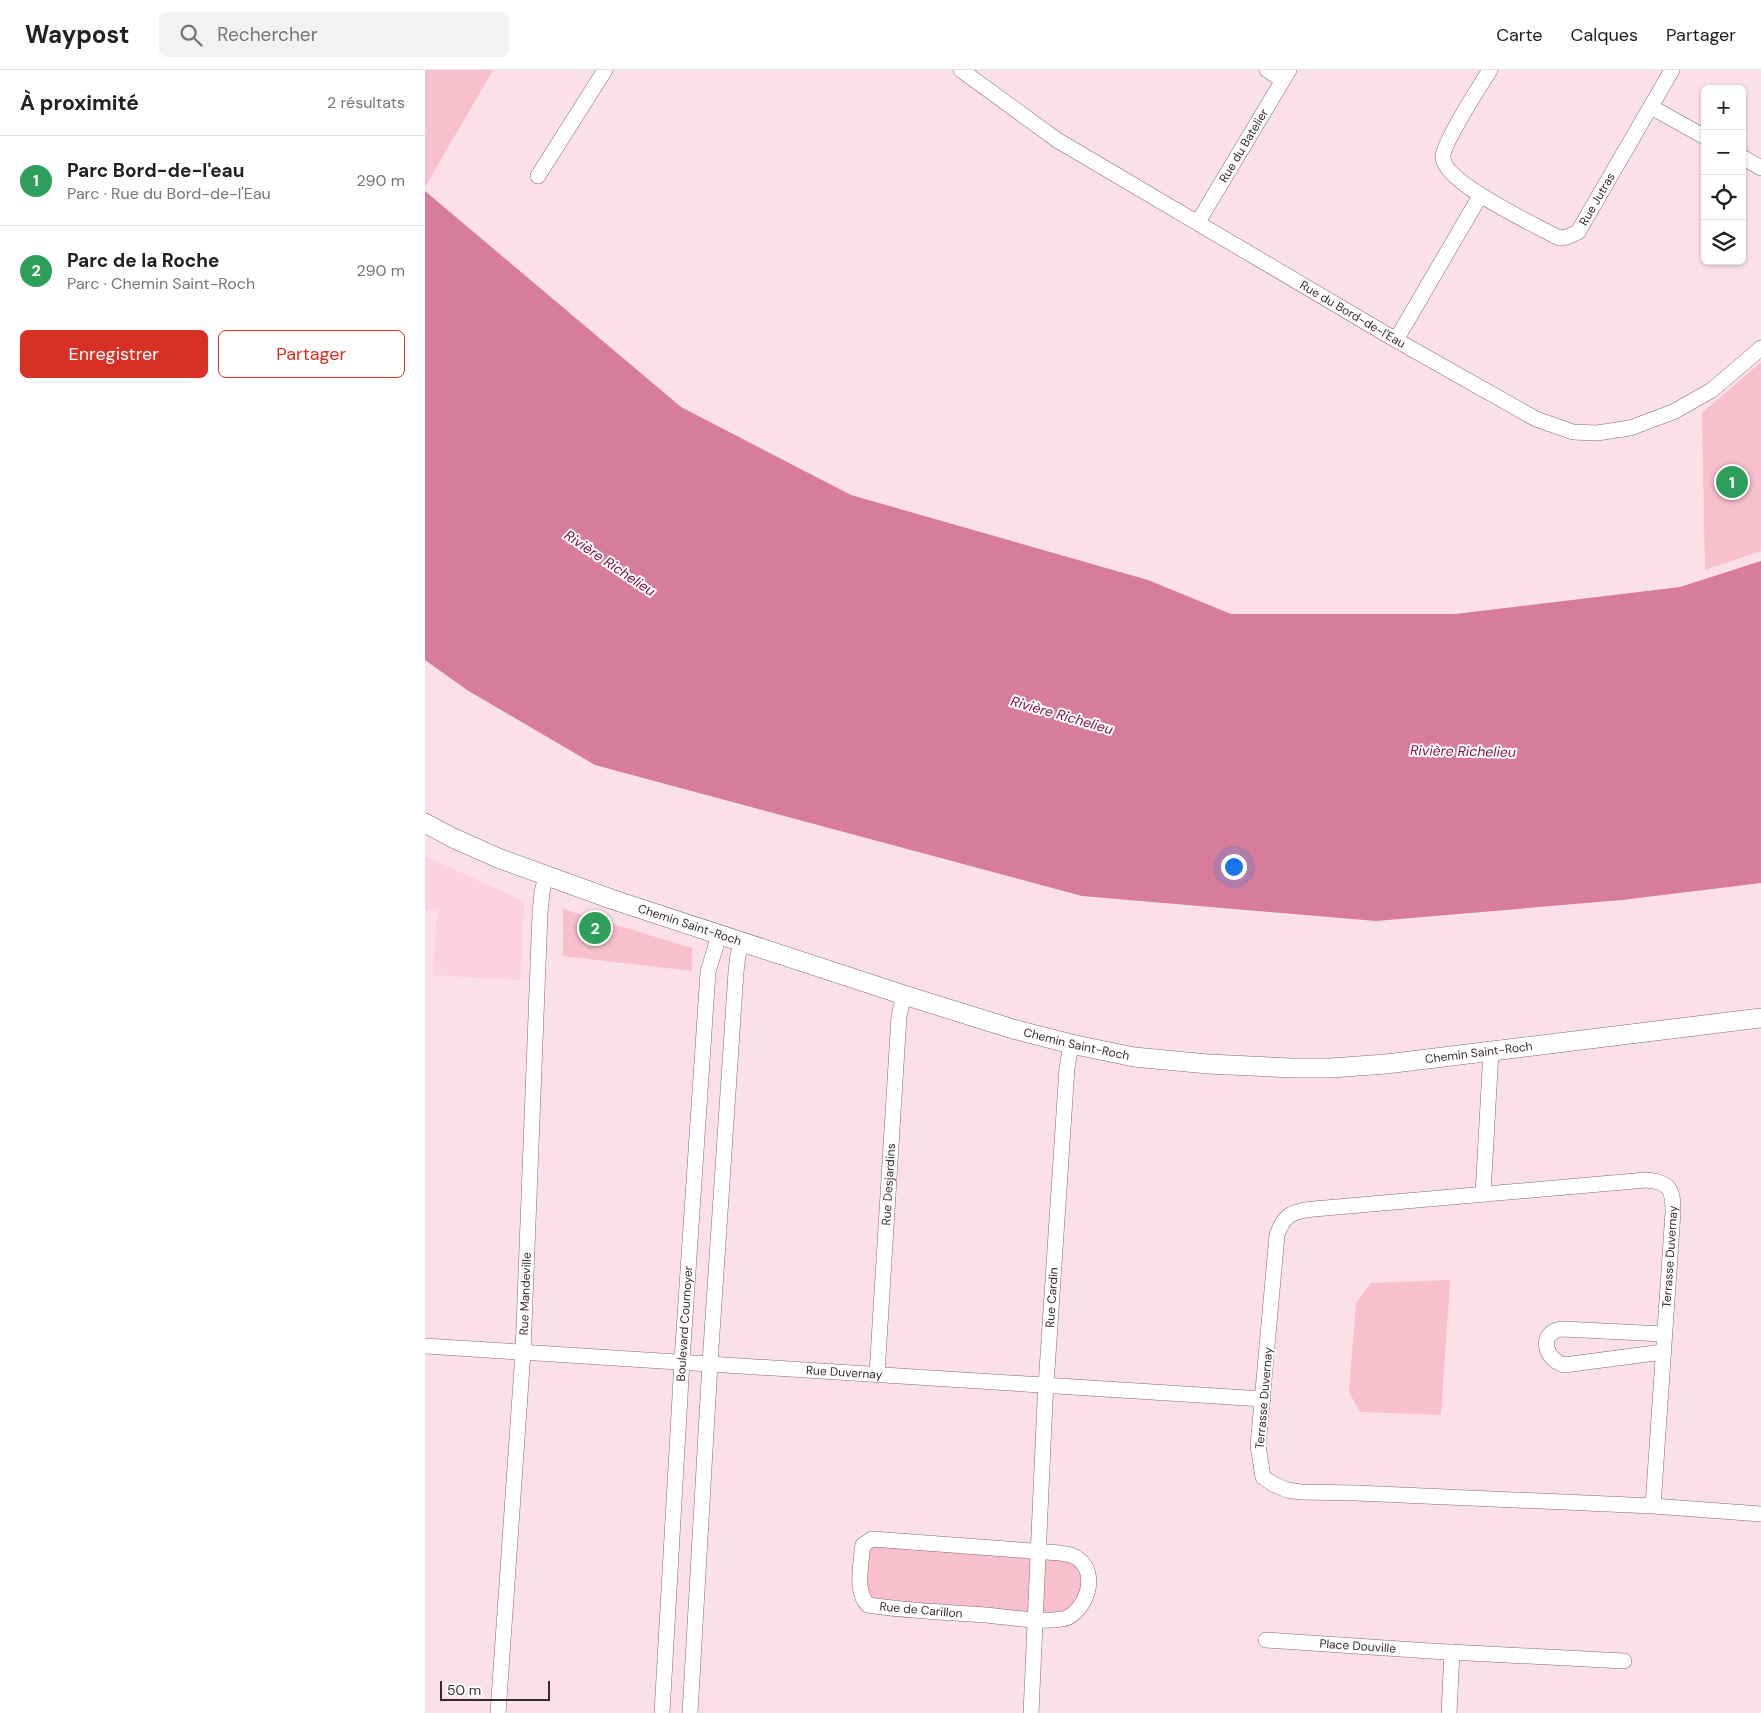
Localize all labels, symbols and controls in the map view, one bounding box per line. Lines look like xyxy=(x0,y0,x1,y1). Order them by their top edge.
search box xyxy=(159,12,509,57)
text: Waypost xyxy=(25,19,129,50)
icon: search xyxy=(177,21,205,49)
text: Rechercher xyxy=(217,22,318,47)
text: Carte xyxy=(1496,23,1543,47)
text: Calques xyxy=(1571,23,1638,47)
text: Partager xyxy=(1666,23,1736,47)
map controls xyxy=(1701,85,1746,265)
button: + xyxy=(1701,85,1746,130)
text: À proximité xyxy=(20,89,139,117)
text: 2 résultats xyxy=(327,92,405,113)
street label: Rue du Batelier xyxy=(1215,105,1272,186)
button: − xyxy=(1701,130,1746,175)
text: Parc Bord-de-l'eau xyxy=(67,158,244,183)
text: 1 xyxy=(33,170,39,191)
text: 290 m xyxy=(356,170,405,191)
street label: Rue Jutras xyxy=(1575,170,1619,228)
button: locate xyxy=(1701,175,1746,220)
text: Parc · Rue du Bord-de-l'Eau xyxy=(67,183,271,204)
button: layers xyxy=(1701,220,1746,265)
text: Parc de la Roche xyxy=(67,248,220,273)
text: 2 xyxy=(31,260,41,281)
text: 290 m xyxy=(356,260,405,281)
text: Parc · Chemin Saint-Roch xyxy=(67,273,255,294)
street label: Rue du Bord-de-l'Eau xyxy=(1297,277,1408,352)
button: Enregistrer xyxy=(20,330,208,378)
button: Partager xyxy=(218,330,405,378)
pin: 1 xyxy=(1716,463,1748,501)
water label: Rivière Richelieu xyxy=(561,526,659,600)
water label: Rivière Richelieu xyxy=(1009,692,1115,738)
water label: Rivière Richelieu xyxy=(1410,741,1516,761)
your location xyxy=(1221,854,1247,880)
street label: Chemin Saint-Roch xyxy=(636,900,744,949)
pin: 2 xyxy=(579,909,611,947)
street label: Chemin Saint-Roch xyxy=(1022,1024,1131,1064)
street label: Chemin Saint-Roch xyxy=(1424,1038,1534,1067)
street label: Rue Desjardins xyxy=(878,1143,899,1226)
street label: Terrasse Duvernay xyxy=(1659,1205,1681,1308)
street label: Rue Mandeville xyxy=(516,1252,535,1336)
street label: Boulevard Cournoyer xyxy=(673,1265,696,1382)
street label: Rue Cardin xyxy=(1042,1267,1062,1328)
street label: Terrasse Duvernay xyxy=(1252,1346,1276,1450)
street label: Rue Duvernay xyxy=(805,1362,883,1383)
street label: Rue de Carillon xyxy=(879,1598,963,1622)
street label: Place Douville xyxy=(1319,1636,1397,1657)
scale bar xyxy=(440,1678,550,1701)
text: 50 m xyxy=(447,1681,481,1699)

